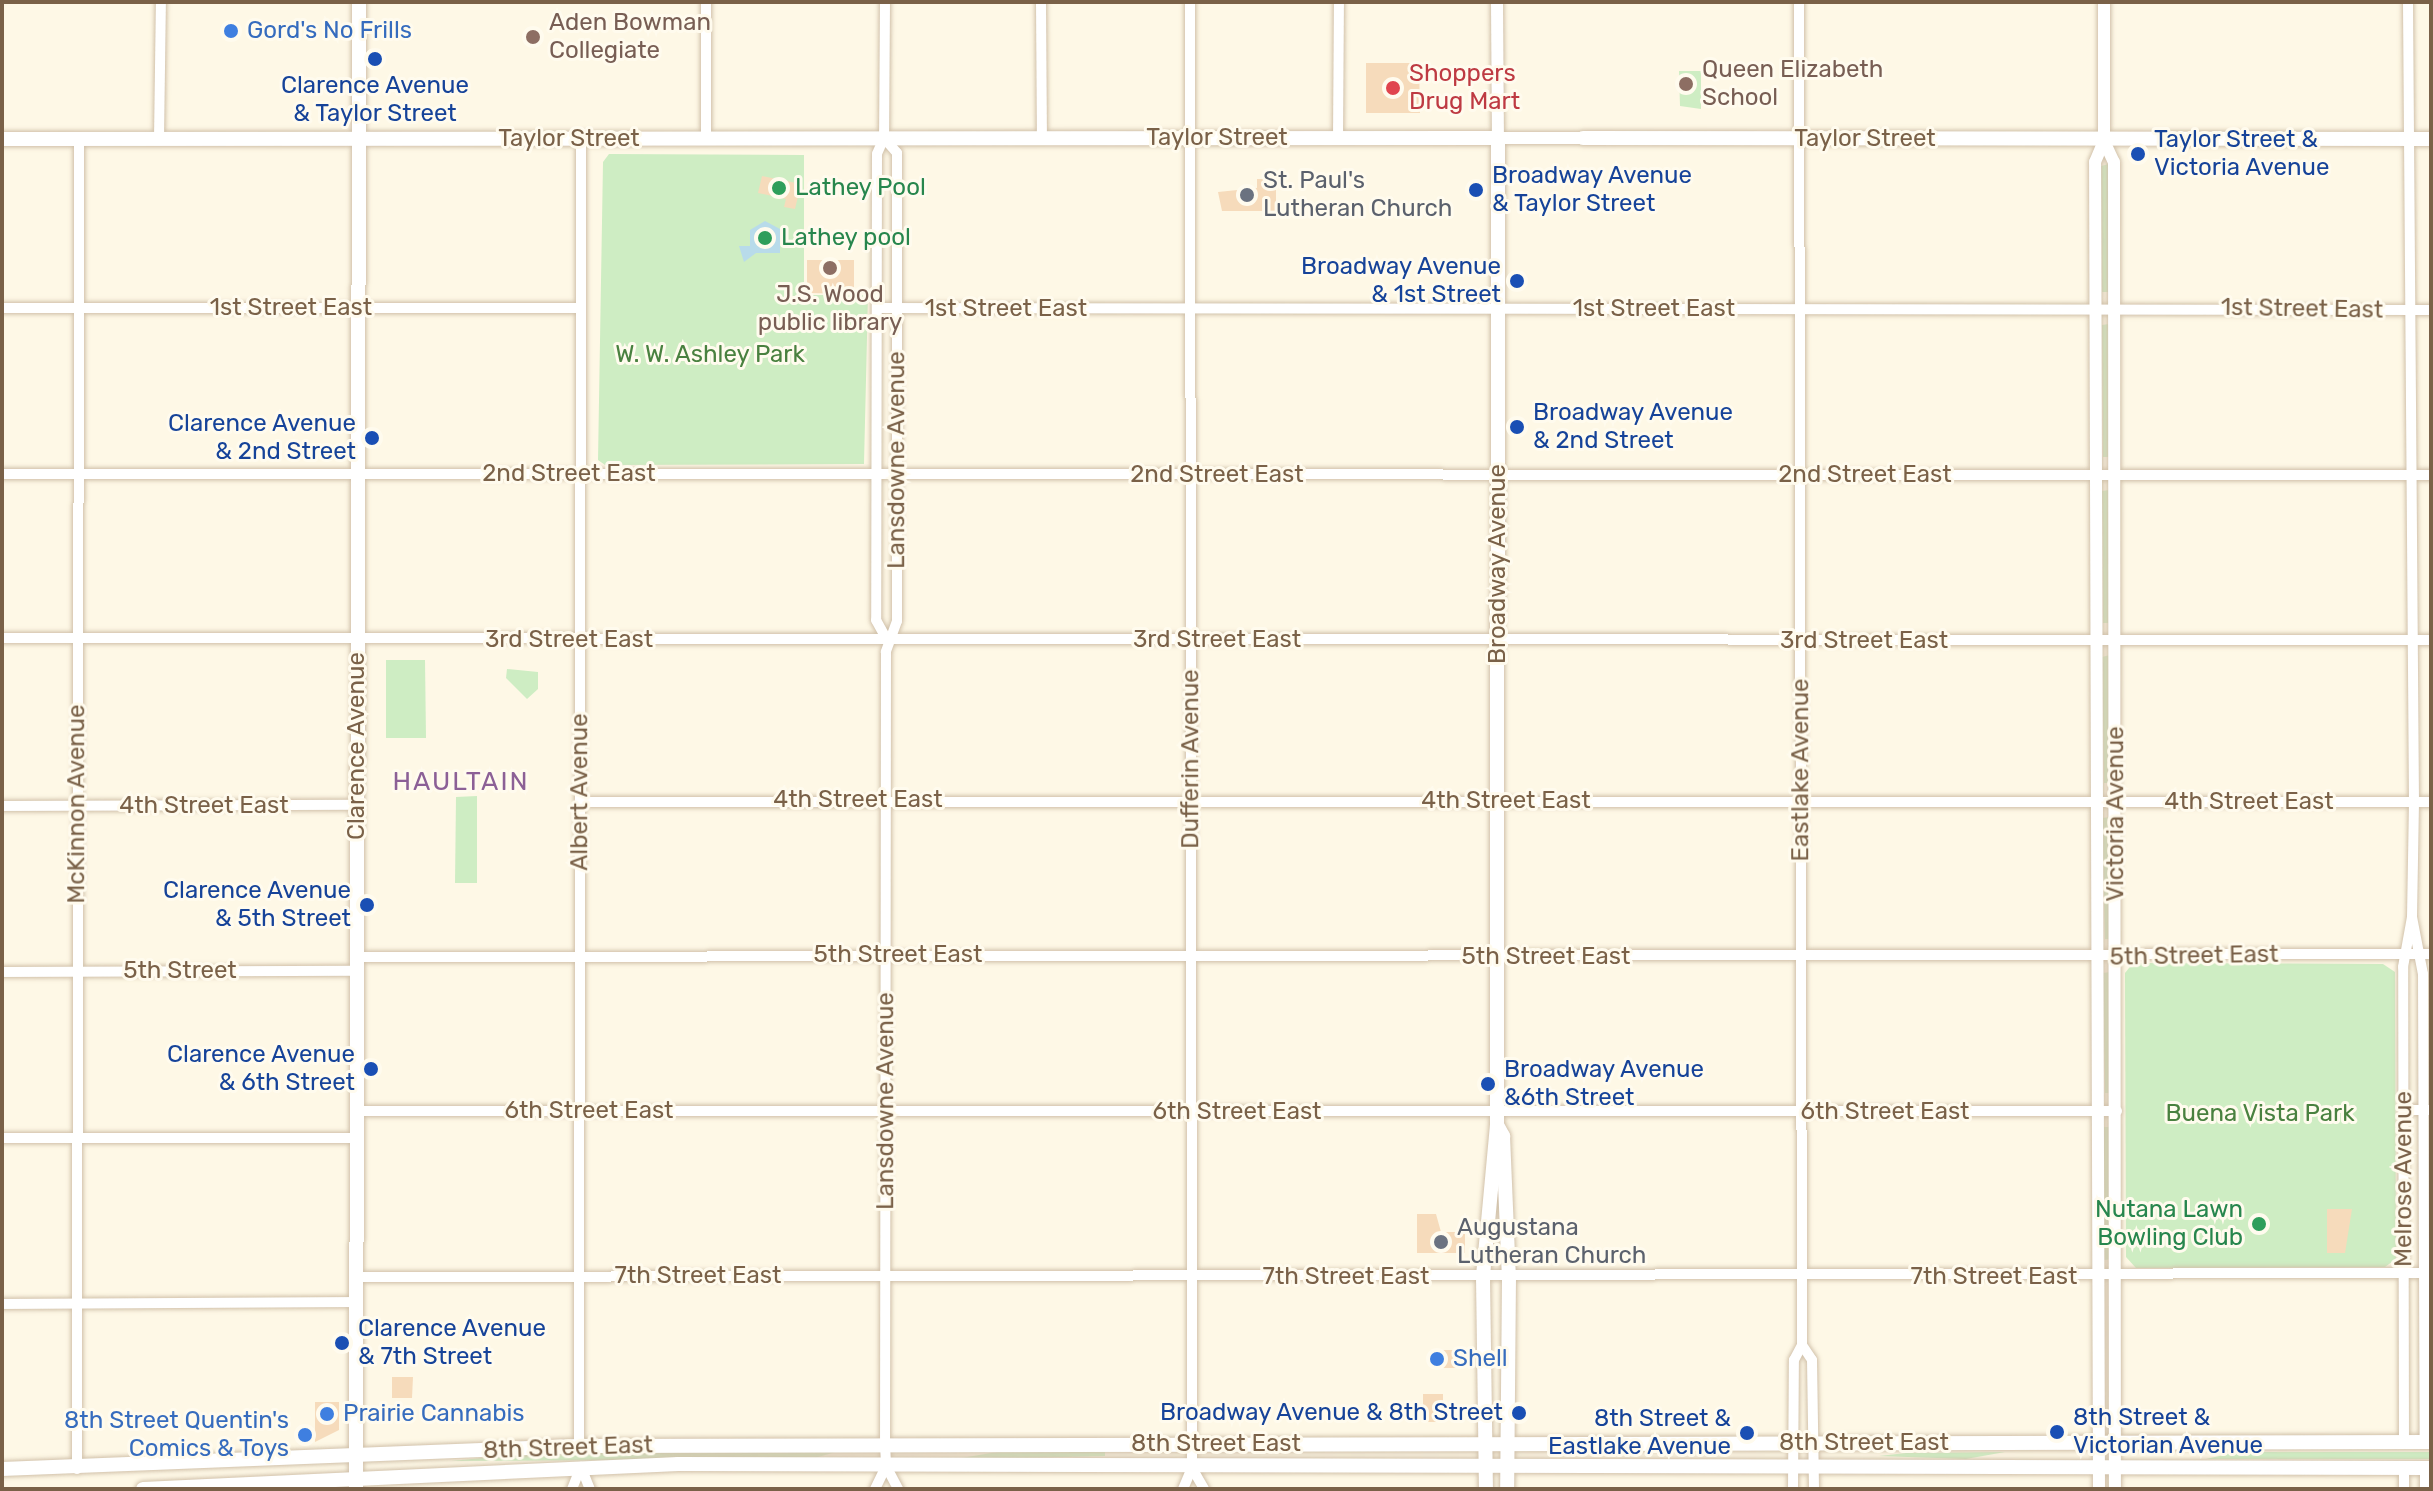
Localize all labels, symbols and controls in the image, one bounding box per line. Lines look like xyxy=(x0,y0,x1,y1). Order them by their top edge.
place label: Aden Bowman Collegiate xyxy=(549,9,711,65)
place label: Gord's No Frills xyxy=(247,17,412,45)
marker: Gord's No Frills xyxy=(222,22,240,40)
marker: Aden Bowman Collegiate xyxy=(524,28,542,46)
marker: Clarence Avenue & Taylor Street xyxy=(366,50,384,68)
place label: Queen Elizabeth School xyxy=(1702,56,1883,112)
place label: Shoppers Drug Mart xyxy=(1409,60,1520,116)
place label: Clarence Avenue & Taylor Street xyxy=(281,72,469,128)
marker: Queen Elizabeth School xyxy=(1677,75,1695,93)
marker: Shoppers Drug Mart xyxy=(1384,79,1402,97)
street label: Taylor Street xyxy=(1146,124,1288,152)
street label: Taylor Street xyxy=(498,125,640,153)
street label: Taylor Street xyxy=(1794,125,1936,153)
place label: Taylor Street & Victoria Avenue xyxy=(2154,126,2330,182)
marker: Taylor Street & Victoria Avenue xyxy=(2129,145,2147,163)
place label: Broadway Avenue & Taylor Street xyxy=(1492,162,1693,218)
place label: St. Paul's Lutheran Church xyxy=(1263,167,1452,223)
place label: Lathey Pool xyxy=(795,174,926,202)
marker: Lathey Pool xyxy=(770,179,788,197)
marker: Broadway Avenue & Taylor Street xyxy=(1467,181,1485,199)
marker: St. Paul's Lutheran Church xyxy=(1238,186,1256,204)
place label: Lathey pool xyxy=(781,224,911,252)
marker: Lathey pool xyxy=(756,229,774,247)
place label: Broadway Avenue & 1st Street xyxy=(1300,253,1501,309)
marker: J.S. Wood public library xyxy=(821,259,839,277)
marker: Broadway Avenue & 1st Street xyxy=(1508,272,1526,290)
place label: J.S. Wood public library xyxy=(758,281,902,337)
street label: 1st Street East xyxy=(2221,293,2383,325)
street label: 1st Street East xyxy=(210,294,372,322)
street label: 1st Street East xyxy=(925,295,1087,323)
street label: 1st Street East xyxy=(1573,295,1735,323)
park label: W. W. Ashley Park xyxy=(614,341,806,369)
street label: Lansdowne Avenue xyxy=(883,351,911,569)
place label: Broadway Avenue & 2nd Street xyxy=(1533,399,1734,455)
place label: Clarence Avenue & 2nd Street xyxy=(167,410,356,466)
marker: Broadway Avenue & 2nd Street xyxy=(1508,418,1526,436)
marker: Clarence Avenue & 2nd Street xyxy=(363,429,381,447)
street label: 2nd Street East xyxy=(482,460,656,488)
street label: 2nd Street East xyxy=(1130,461,1304,489)
street label: 2nd Street East xyxy=(1778,461,1952,489)
street label: Broadway Avenue xyxy=(1484,463,1512,665)
street label: 3rd Street East xyxy=(485,626,653,654)
street label: 3rd Street East xyxy=(1133,626,1301,654)
street label: 3rd Street East xyxy=(1780,627,1948,655)
street label: Clarence Avenue xyxy=(343,652,371,840)
street label: Dufferin Avenue xyxy=(1177,669,1205,849)
street label: Eastlake Avenue xyxy=(1787,678,1815,862)
street label: McKinnon Avenue xyxy=(63,704,91,904)
street label: Albert Avenue xyxy=(566,713,594,871)
street label: Victoria Avenue xyxy=(2102,726,2130,902)
district label: HAULTAIN xyxy=(392,766,530,798)
street label: 4th Street East xyxy=(773,786,943,814)
street label: 4th Street East xyxy=(1421,787,1591,815)
street label: 4th Street East xyxy=(2164,788,2334,816)
street label: 4th Street East xyxy=(119,792,289,820)
place label: Clarence Avenue & 5th Street xyxy=(162,877,351,933)
marker: Clarence Avenue & 5th Street xyxy=(358,896,376,914)
street label: 5th Street East xyxy=(2109,940,2279,972)
street label: 5th Street East xyxy=(814,941,982,969)
street label: 5th Street East xyxy=(1462,943,1630,971)
street label: 5th Street xyxy=(123,957,237,985)
street label: Lansdowne Avenue xyxy=(872,992,900,1210)
place label: Clarence Avenue & 6th Street xyxy=(166,1041,355,1097)
place label: Broadway Avenue &6th Street xyxy=(1504,1056,1705,1112)
marker: Clarence Avenue & 6th Street xyxy=(362,1060,380,1078)
marker: Broadway Avenue &6th Street xyxy=(1479,1075,1497,1093)
street label: Melrose Avenue xyxy=(2390,1091,2418,1267)
street label: 6th Street East xyxy=(504,1097,674,1125)
street label: 6th Street East xyxy=(1152,1098,1322,1126)
street label: 6th Street East xyxy=(1800,1098,1970,1126)
park label: Buena Vista Park xyxy=(2165,1100,2355,1128)
place label: Nutana Lawn Bowling Club xyxy=(2095,1196,2243,1252)
place label: Augustana Lutheran Church xyxy=(1457,1214,1646,1270)
marker: Nutana Lawn Bowling Club xyxy=(2250,1215,2268,1233)
marker: Augustana Lutheran Church xyxy=(1432,1233,1450,1251)
street label: 7th Street East xyxy=(615,1262,781,1290)
street label: 7th Street East xyxy=(1263,1263,1429,1291)
street label: 7th Street East xyxy=(1911,1263,2077,1291)
place label: Clarence Avenue & 7th Street xyxy=(358,1315,547,1371)
marker: Clarence Avenue & 7th Street xyxy=(333,1334,351,1352)
place label: Shell xyxy=(1453,1345,1508,1373)
marker: Shell xyxy=(1428,1350,1446,1368)
place label: Broadway Avenue & 8th Street xyxy=(1159,1399,1503,1427)
place label: Prairie Cannabis xyxy=(343,1400,525,1428)
marker: Broadway Avenue & 8th Street xyxy=(1510,1404,1528,1422)
place label: 8th Street & Victorian Avenue xyxy=(2073,1404,2264,1460)
marker: Prairie Cannabis xyxy=(318,1405,336,1423)
place label: 8th Street & Eastlake Avenue xyxy=(1547,1405,1731,1461)
place label: 8th Street Quentin's Comics & Toys xyxy=(64,1407,289,1463)
marker: 8th Street & Victorian Avenue xyxy=(2048,1423,2066,1441)
marker: 8th Street & Eastlake Avenue xyxy=(1738,1424,1756,1442)
marker: 8th Street Quentin's Comics & Toys xyxy=(296,1426,314,1444)
street label: 8th Street East xyxy=(1779,1429,1949,1457)
street label: 8th Street East xyxy=(1131,1430,1301,1458)
street label: 8th Street East xyxy=(483,1431,653,1465)

